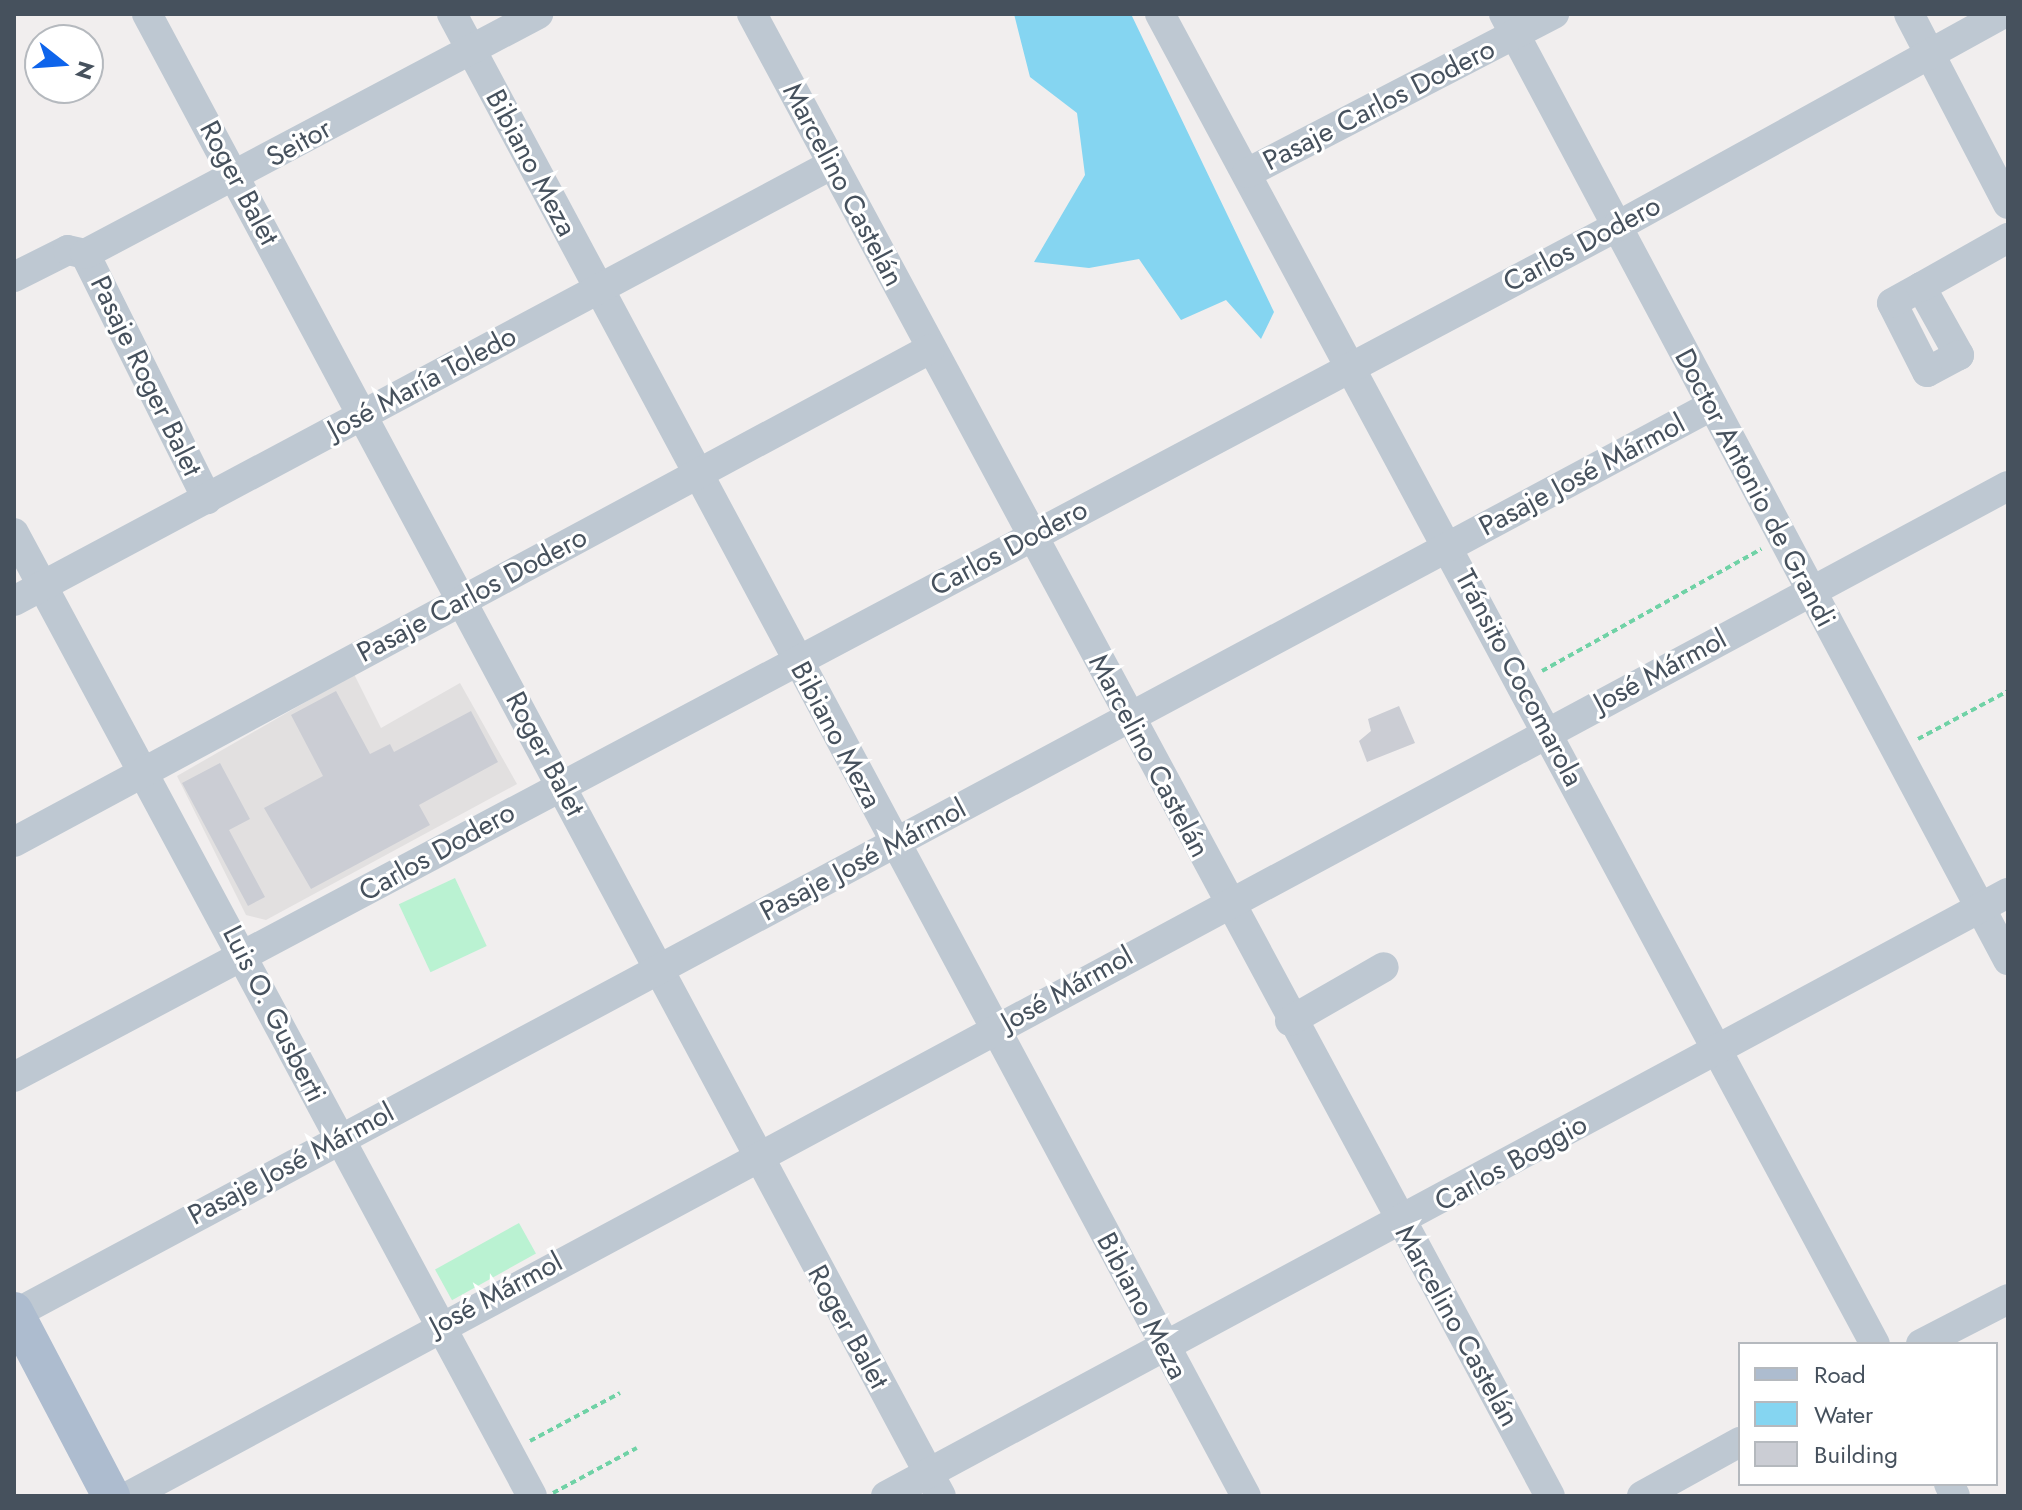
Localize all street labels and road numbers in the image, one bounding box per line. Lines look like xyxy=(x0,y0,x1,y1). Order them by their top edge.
street label: Pasaje Carlos Dodero xyxy=(1258,32,1500,178)
street label: Marcelino Castelán xyxy=(775,78,911,292)
street label: Bibiano Meza xyxy=(478,84,584,242)
street label: Seitor xyxy=(261,112,337,174)
street label: Roger Balet xyxy=(192,115,286,251)
street label: Carlos Dodero xyxy=(1498,189,1666,299)
street label: Pasaje Roger Balet xyxy=(83,270,209,482)
street label: José María Toledo xyxy=(322,319,522,447)
street label: Doctor Antonio de Grandi xyxy=(1667,343,1843,633)
street label: Pasaje José Mármol xyxy=(1473,407,1691,543)
street label: Carlos Dodero xyxy=(925,493,1093,603)
street label: Pasaje Carlos Dodero xyxy=(351,520,593,670)
street label: Tránsito Cocomarola xyxy=(1448,564,1590,792)
street label: José Mármol xyxy=(1588,622,1732,720)
street label: Marcelino Castelán xyxy=(1081,649,1217,863)
street label: Bibiano Meza xyxy=(783,656,889,814)
street label: Roger Balet xyxy=(498,686,592,822)
street label: Pasaje José Mármol xyxy=(754,792,972,928)
street label: Carlos Dodero xyxy=(353,795,521,909)
street label: Luis O. Gusberti xyxy=(215,920,333,1108)
street label: José Mármol xyxy=(995,939,1139,1039)
street label: Pasaje José Mármol xyxy=(182,1096,400,1232)
street label: Carlos Boggio xyxy=(1429,1107,1593,1219)
street label: Marcelino Castelán xyxy=(1388,1219,1526,1433)
street label: Bibiano Meza xyxy=(1089,1227,1195,1385)
street label: José Mármol xyxy=(424,1245,568,1343)
street label: Roger Balet xyxy=(800,1259,896,1395)

